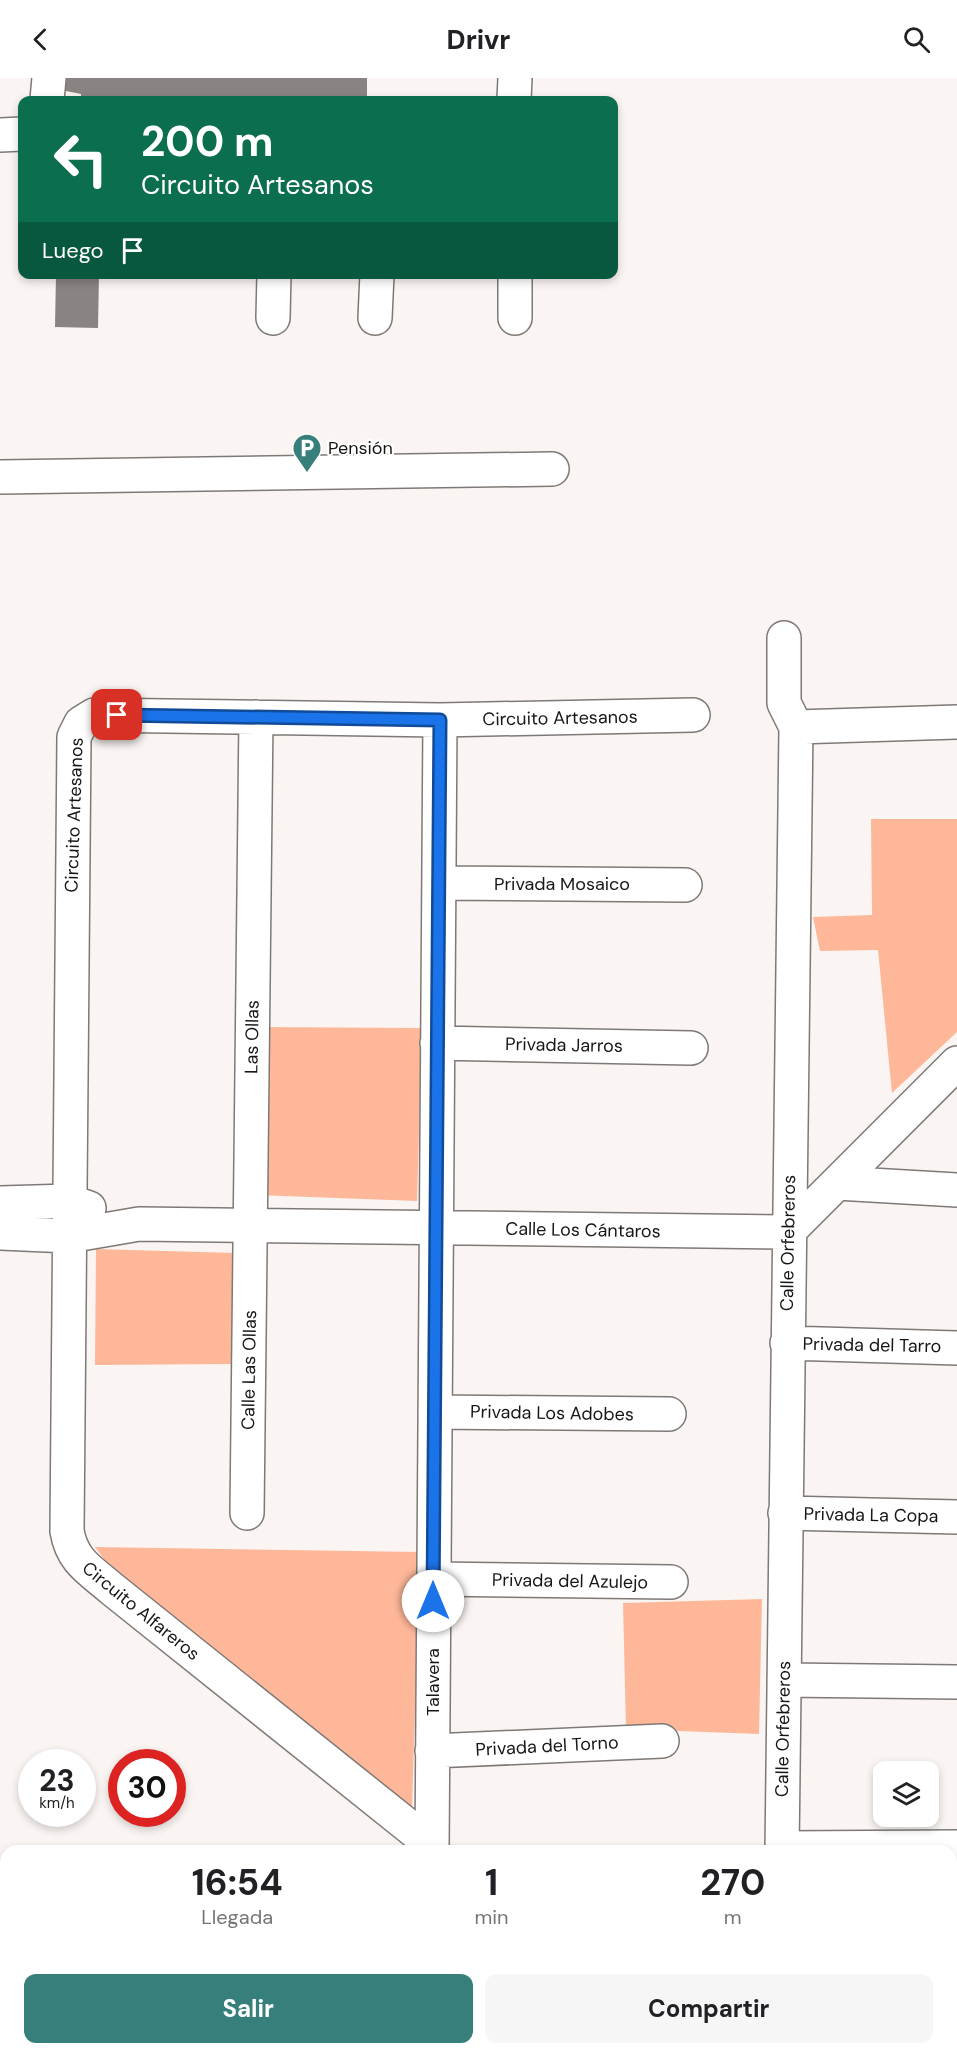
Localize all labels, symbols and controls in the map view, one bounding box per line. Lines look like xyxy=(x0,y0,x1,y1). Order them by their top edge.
text: Drivr xyxy=(447,22,510,57)
icon: back xyxy=(24,23,57,56)
icon: search xyxy=(900,23,933,56)
text: 200 m xyxy=(141,114,274,169)
icon: left xyxy=(42,120,120,198)
text: Circuito Artesanos xyxy=(141,167,374,202)
icon: arrive xyxy=(116,234,149,267)
text: Luego xyxy=(42,236,104,265)
parking icon: Pensión xyxy=(291,432,323,474)
place label: Pensión xyxy=(328,436,393,460)
pin xyxy=(91,689,142,740)
icon: arrive xyxy=(100,698,133,731)
street label: Circuito Artesanos xyxy=(482,705,638,731)
street label: Circuito Artesanos xyxy=(59,737,89,893)
street label: Privada Mosaico xyxy=(494,872,630,896)
street label: Las Ollas xyxy=(239,1000,265,1074)
street label: Privada Jarros xyxy=(505,1032,623,1058)
street label: Calle Orfebreros xyxy=(775,1175,801,1311)
street label: Calle Los Cántaros xyxy=(505,1217,661,1243)
street label: Calle Las Ollas xyxy=(236,1310,262,1430)
street label: Privada del Tarro xyxy=(802,1332,942,1358)
street label: Privada Los Adobes xyxy=(470,1400,634,1426)
street label: Privada La Copa xyxy=(803,1502,939,1528)
street label: Circuito Alfareros xyxy=(77,1556,205,1666)
street label: Privada del Azulejo xyxy=(492,1568,648,1594)
position arrow xyxy=(401,1569,465,1633)
street label: Talavera xyxy=(421,1648,445,1716)
street label: Calle Orfebreros xyxy=(770,1661,796,1797)
street label: Privada del Torno xyxy=(475,1730,619,1762)
speed limit sign: 30 xyxy=(108,1749,186,1827)
text: 23 xyxy=(39,1761,75,1800)
map controls xyxy=(873,1761,939,1827)
button: layers xyxy=(873,1761,939,1827)
text: km/h xyxy=(39,1793,75,1813)
text: 16:54 xyxy=(192,1859,283,1906)
text: 1 xyxy=(485,1859,498,1906)
text: 270 xyxy=(700,1859,765,1906)
text: Llegada xyxy=(201,1904,273,1930)
text: min xyxy=(474,1904,508,1930)
text: m xyxy=(724,1904,742,1930)
button: Salir xyxy=(24,1974,473,2043)
button: Compartir xyxy=(485,1974,933,2043)

